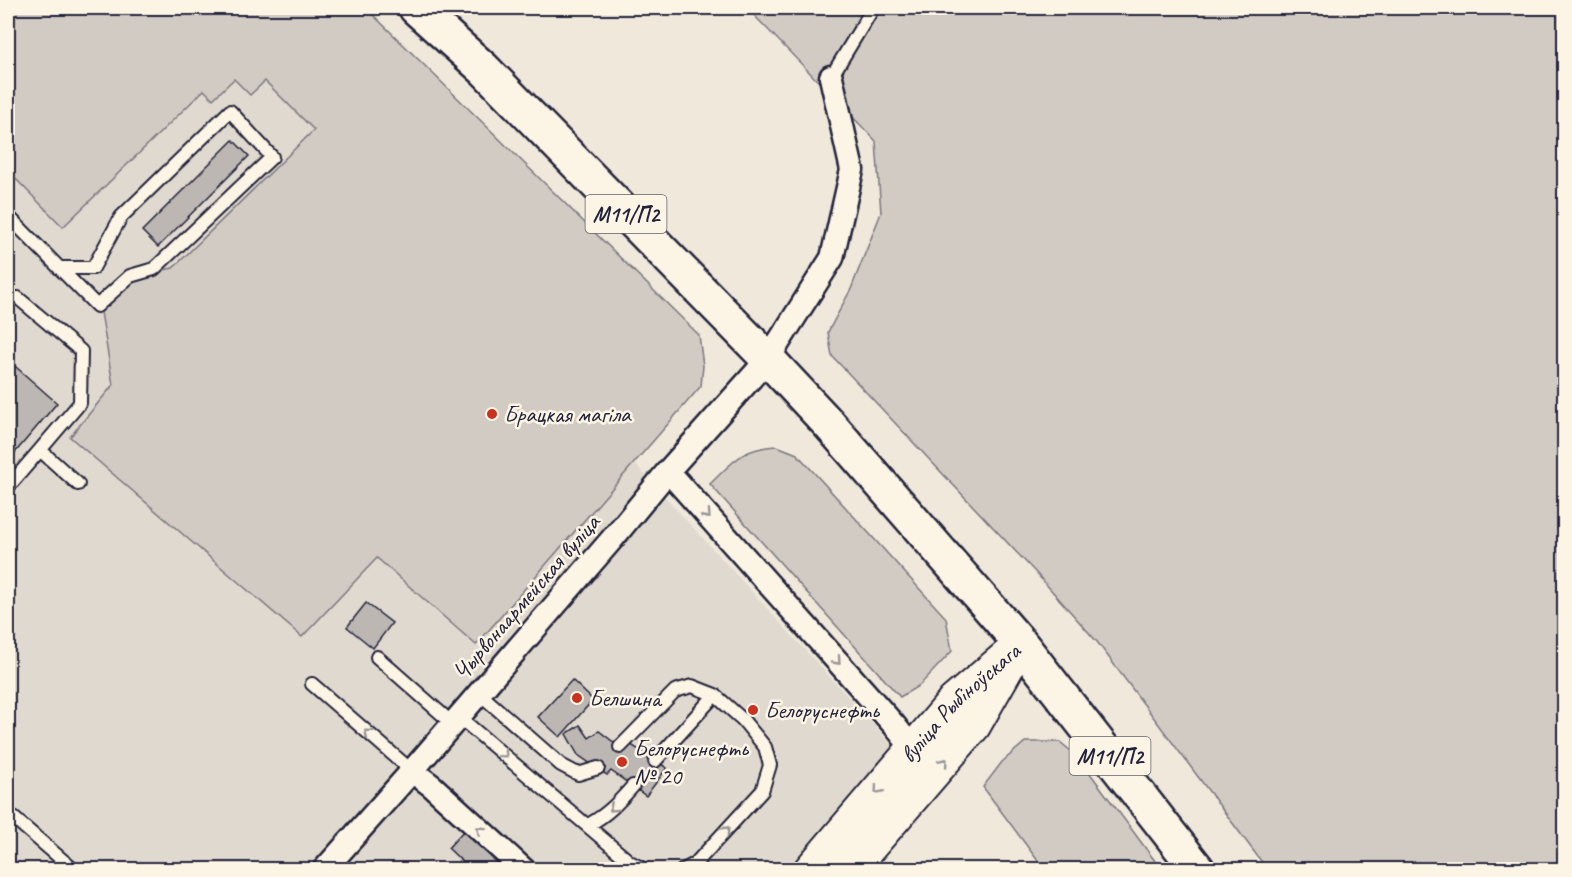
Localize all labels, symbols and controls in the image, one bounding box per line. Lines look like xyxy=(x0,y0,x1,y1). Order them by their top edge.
road number: М11/П2 xyxy=(586,195,666,233)
place label: Брацкая магіла xyxy=(504,399,632,429)
marker: Брацкая магіла xyxy=(485,407,499,421)
street label: Чырвонаармейская вуліца xyxy=(446,507,607,686)
one-way arrow xyxy=(700,508,711,519)
street label: вуліца Рыбіноўскага xyxy=(893,635,1027,769)
one-way arrow xyxy=(830,654,841,665)
place label: Белшина xyxy=(589,683,663,713)
marker: Белшина xyxy=(570,691,584,705)
place label: Белоруснефть xyxy=(765,695,880,725)
marker: Белоруснефть xyxy=(746,703,760,717)
one-way arrow xyxy=(364,729,375,740)
place label: Белоруснефть № 20 xyxy=(634,733,749,791)
road number: М11/П2 xyxy=(1070,737,1150,775)
one-way arrow xyxy=(497,747,508,758)
marker: Белоруснефть № 20 xyxy=(615,755,629,769)
one-way arrow xyxy=(937,758,948,769)
one-way arrow xyxy=(874,783,885,794)
one-way arrow xyxy=(609,801,619,812)
one-way arrow xyxy=(476,826,487,837)
one-way arrow xyxy=(719,827,730,837)

